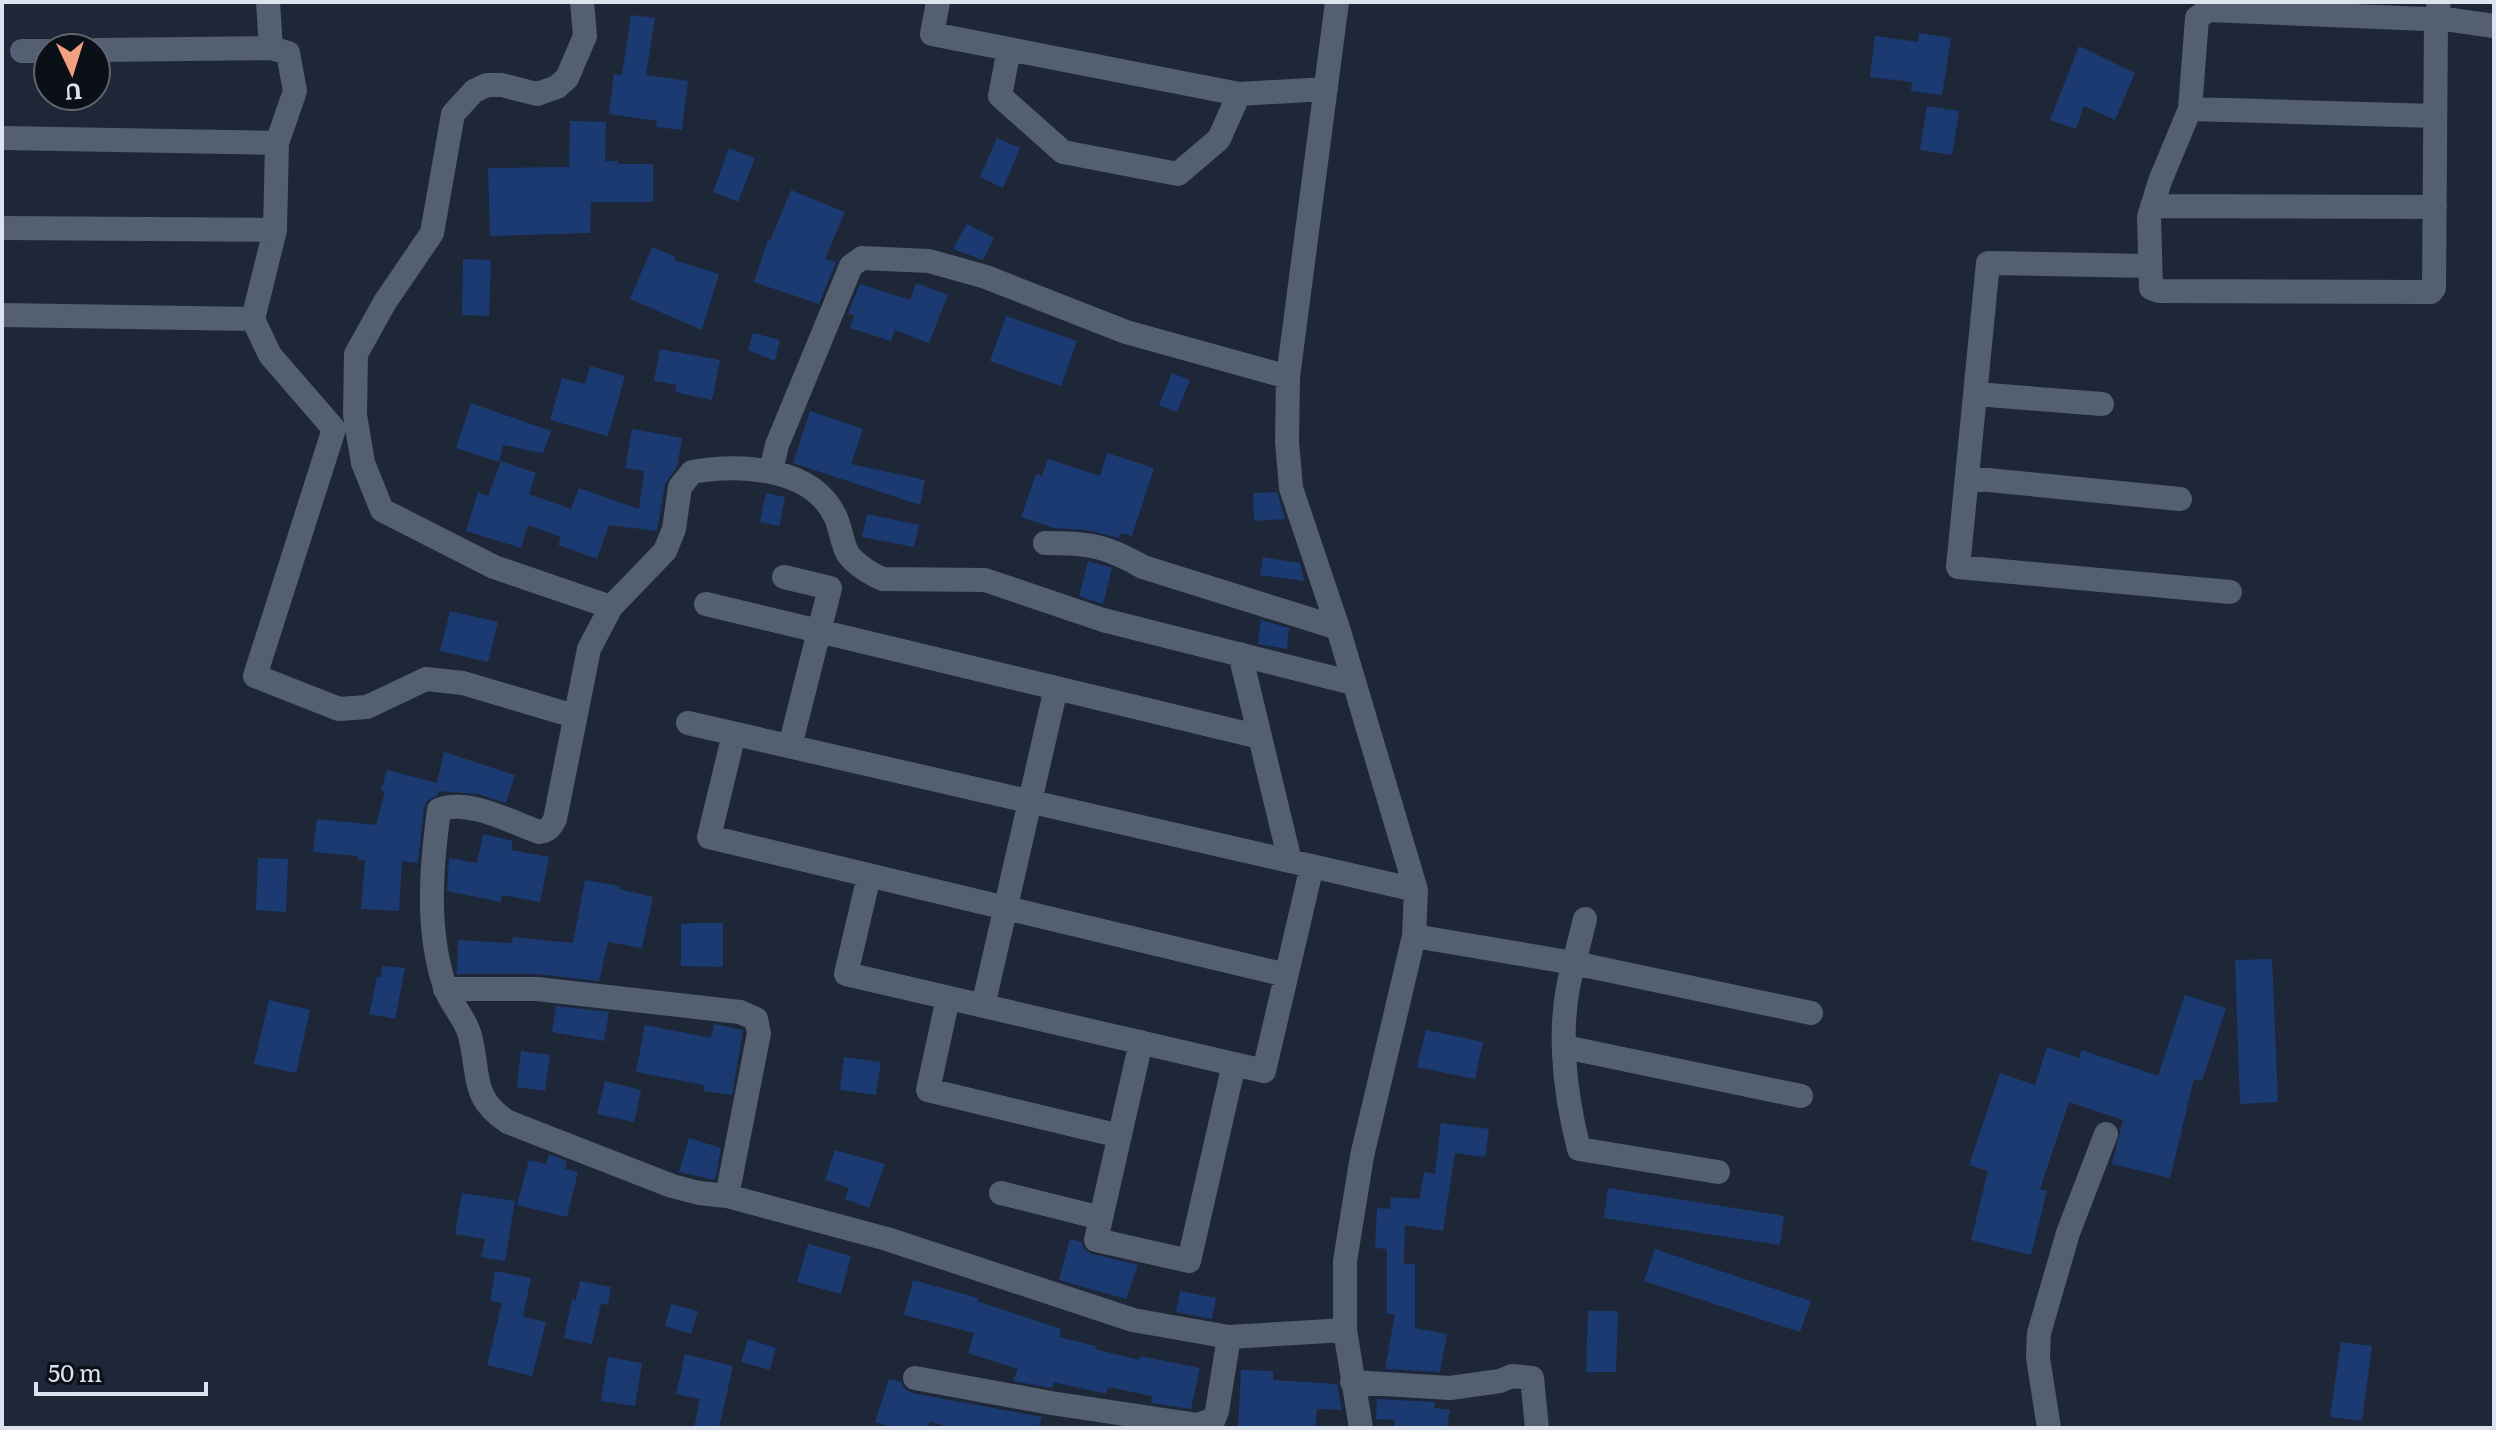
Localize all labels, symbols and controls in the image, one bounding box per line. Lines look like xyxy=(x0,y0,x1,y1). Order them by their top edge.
north arrow xyxy=(32,32,112,112)
text: U xyxy=(64,76,83,111)
scale bar xyxy=(36,1346,206,1396)
text: 50 m xyxy=(48,1354,102,1389)

